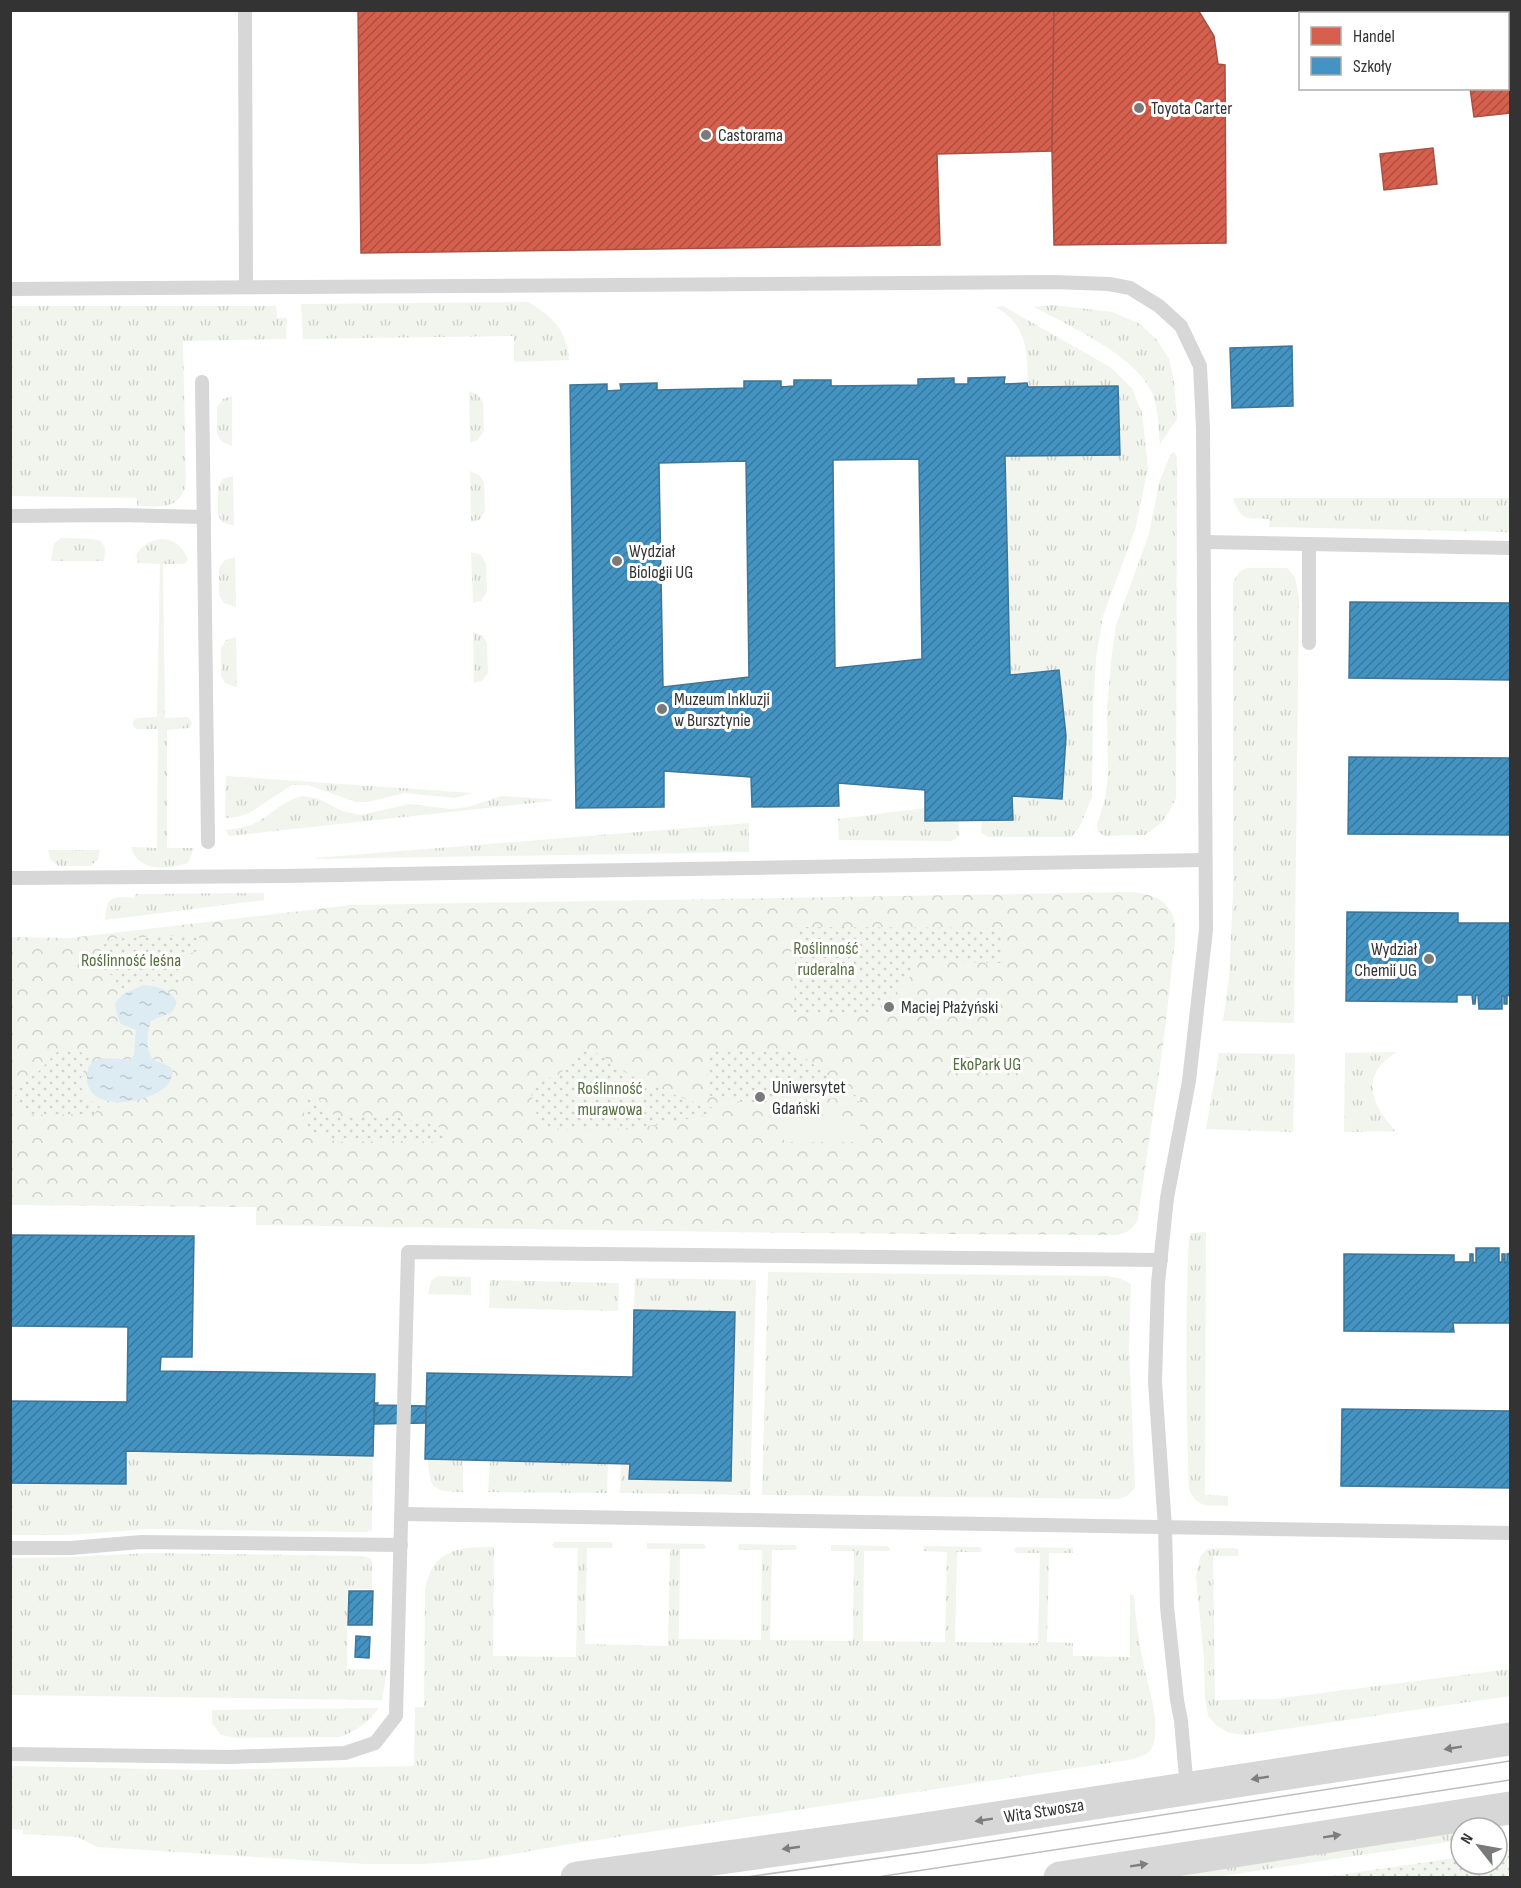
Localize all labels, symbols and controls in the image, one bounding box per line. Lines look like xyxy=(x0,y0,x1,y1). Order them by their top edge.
legend xyxy=(1299,12,1509,90)
text: Handel xyxy=(1353,26,1395,47)
text: Szkoły xyxy=(1353,56,1392,77)
place label: Toyota Carter xyxy=(1151,98,1232,119)
marker: Toyota Carter xyxy=(1132,101,1146,115)
place label: Castorama xyxy=(718,125,783,146)
marker: Castorama xyxy=(699,128,713,142)
place label: Wydział Biologii UG xyxy=(629,541,693,583)
marker: Wydział Biologii UG xyxy=(610,554,624,568)
place label: Muzeum Inkluzji w Bursztynie xyxy=(674,689,770,731)
marker: Muzeum Inkluzji w Bursztynie xyxy=(655,702,669,716)
park label: Roślinność ruderalna xyxy=(793,938,859,980)
place label: Wydział Chemii UG xyxy=(1354,939,1418,981)
park label: Roślinność leśna xyxy=(81,950,181,971)
marker: Wydział Chemii UG xyxy=(1422,952,1436,966)
place label: Maciej Płażyński xyxy=(901,997,998,1018)
marker: Maciej Płażyński xyxy=(882,1000,896,1014)
park label: EkoPark UG xyxy=(953,1054,1021,1075)
place label: Uniwersytet Gdański xyxy=(772,1077,846,1119)
park label: Roślinność murawowa xyxy=(577,1078,643,1120)
marker: Uniwersytet Gdański xyxy=(753,1090,767,1104)
one-way arrow xyxy=(1443,1744,1462,1753)
one-way arrow xyxy=(1250,1774,1269,1783)
street label: Wita Stwosza xyxy=(1003,1794,1086,1828)
one-way arrow xyxy=(975,1816,994,1825)
north arrow xyxy=(1449,1816,1509,1876)
text: N xyxy=(1457,1830,1478,1848)
one-way arrow xyxy=(1322,1831,1341,1840)
one-way arrow xyxy=(782,1843,801,1852)
one-way arrow xyxy=(1129,1861,1148,1870)

